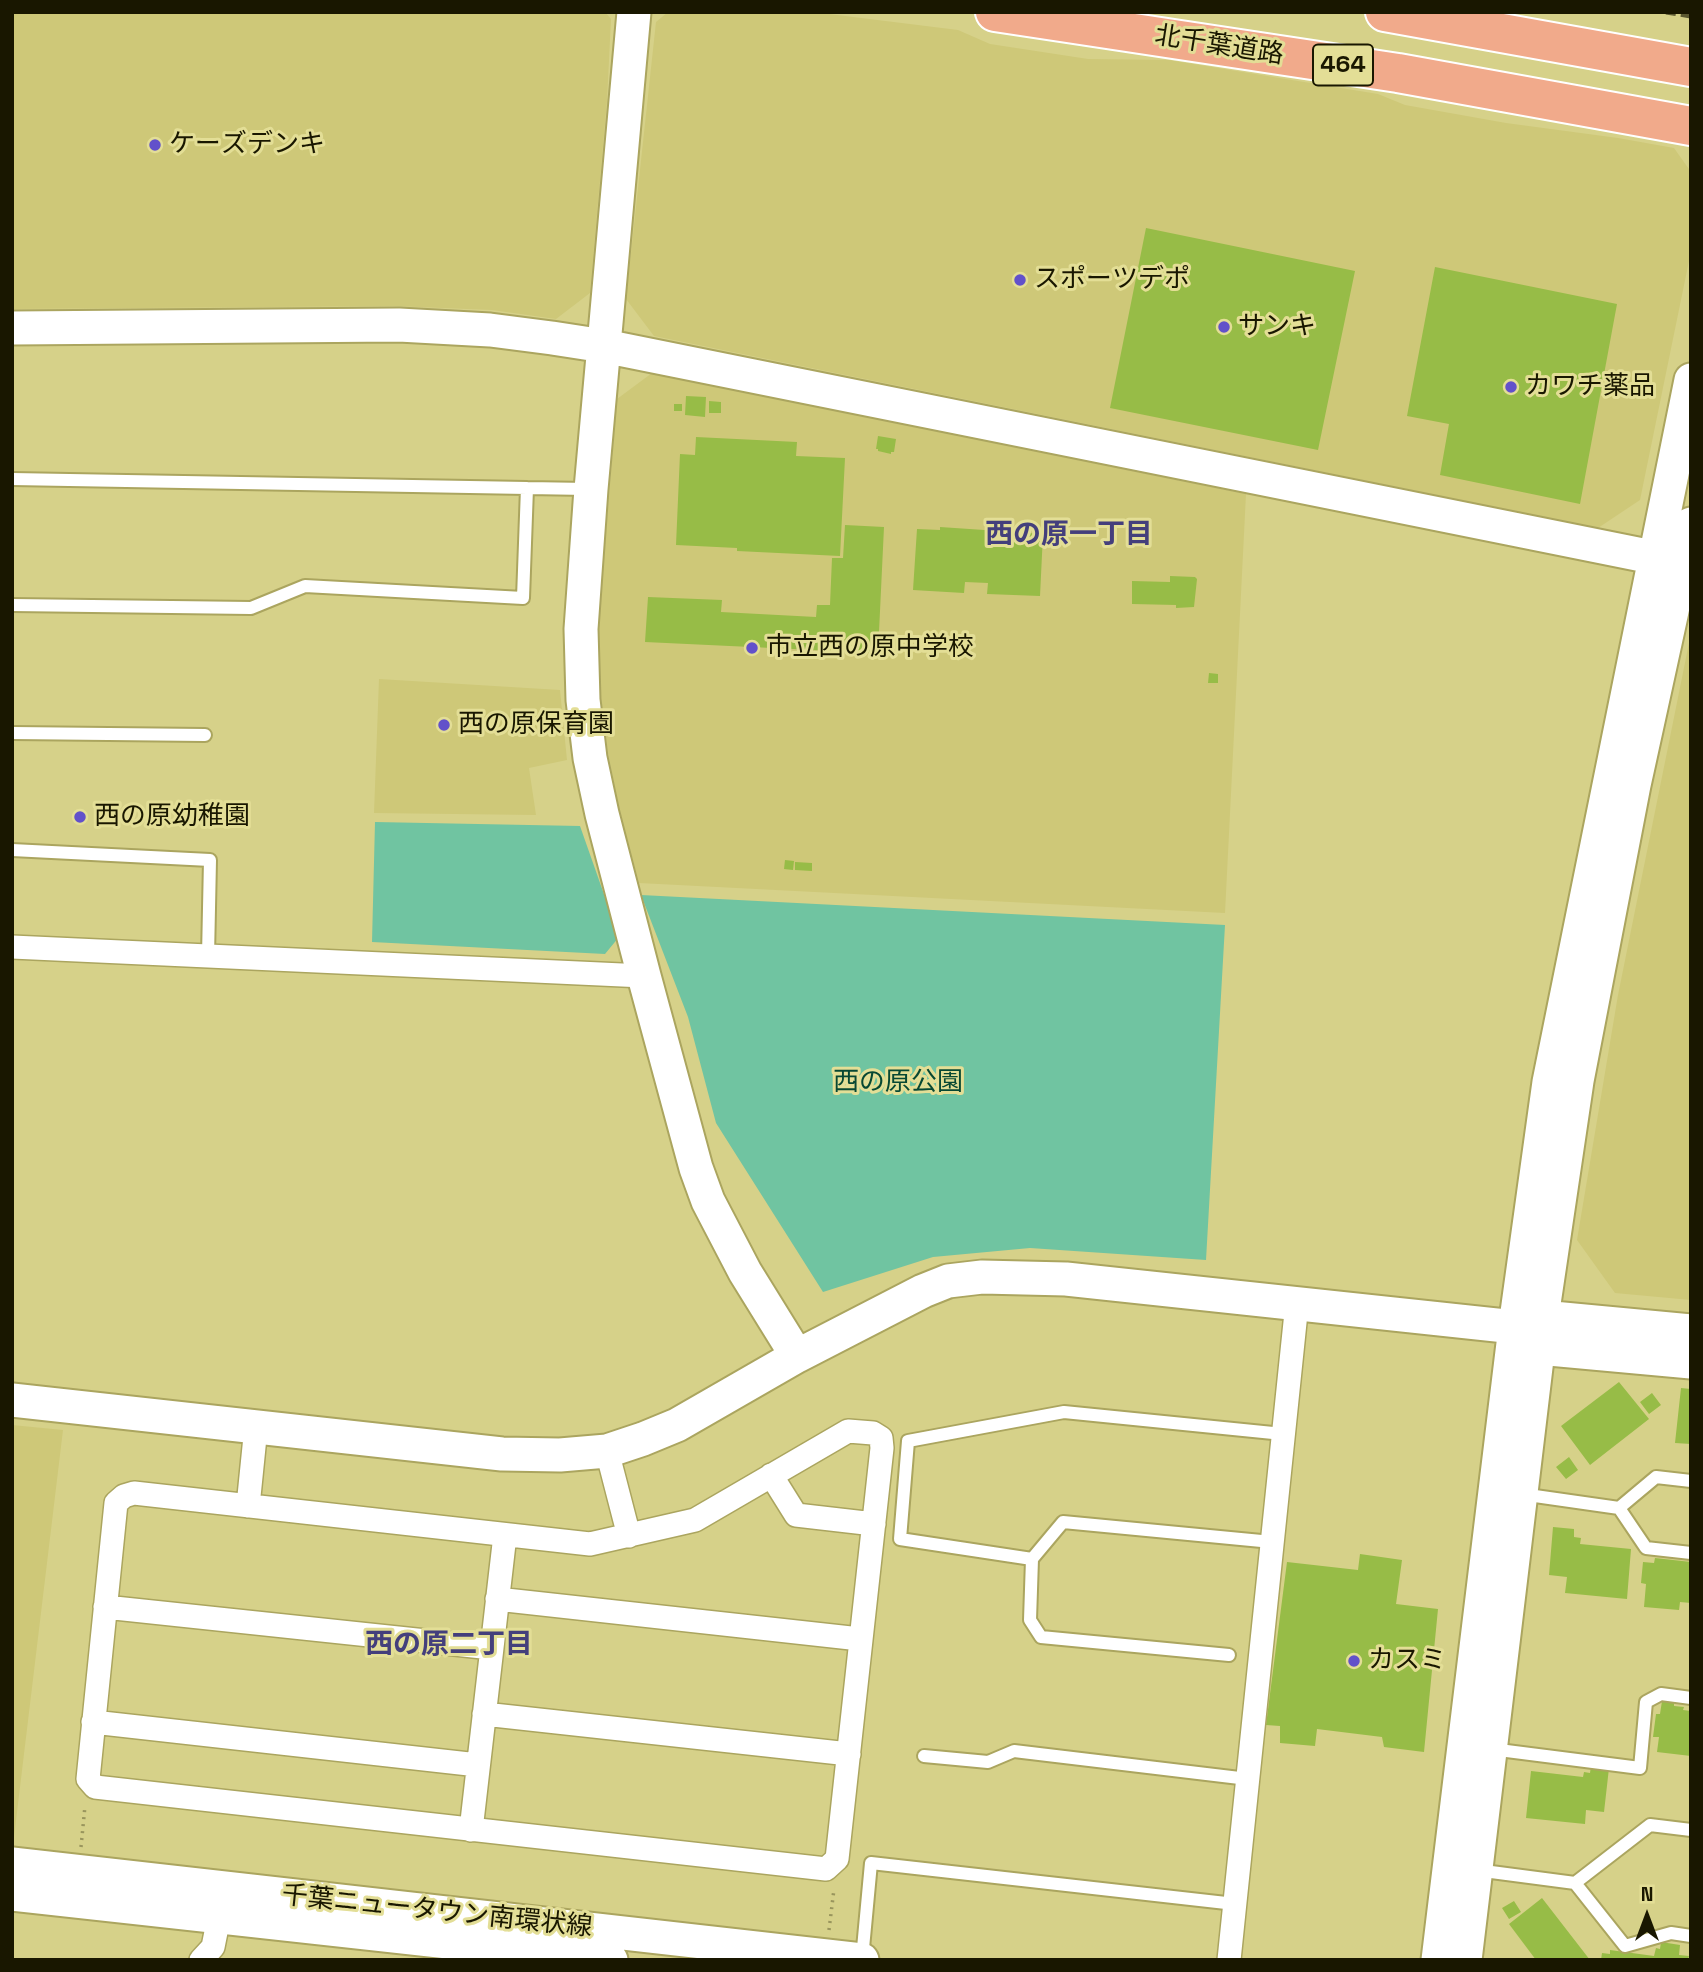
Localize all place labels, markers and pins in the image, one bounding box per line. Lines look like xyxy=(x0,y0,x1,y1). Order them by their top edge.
place label: ケーズデンキ xyxy=(169,129,325,161)
marker: ケーズデンキ xyxy=(147,137,163,153)
place label: スポーツデポ xyxy=(1034,264,1190,296)
marker: スポーツデポ xyxy=(1012,272,1028,288)
place label: サンキ xyxy=(1238,311,1316,343)
marker: サンキ xyxy=(1216,319,1232,335)
place label: カワチ薬品 xyxy=(1525,371,1655,403)
marker: カワチ薬品 xyxy=(1503,379,1519,395)
place label: 市立西の原中学校 xyxy=(766,632,974,664)
marker: 市立西の原中学校 xyxy=(744,640,760,656)
place label: 西の原保育園 xyxy=(458,709,614,741)
marker: 西の原保育園 xyxy=(436,717,452,733)
place label: 西の原幼稚園 xyxy=(94,801,250,833)
marker: 西の原幼稚園 xyxy=(72,809,88,825)
place label: カスミ xyxy=(1368,1645,1446,1677)
marker: カスミ xyxy=(1346,1653,1362,1669)

